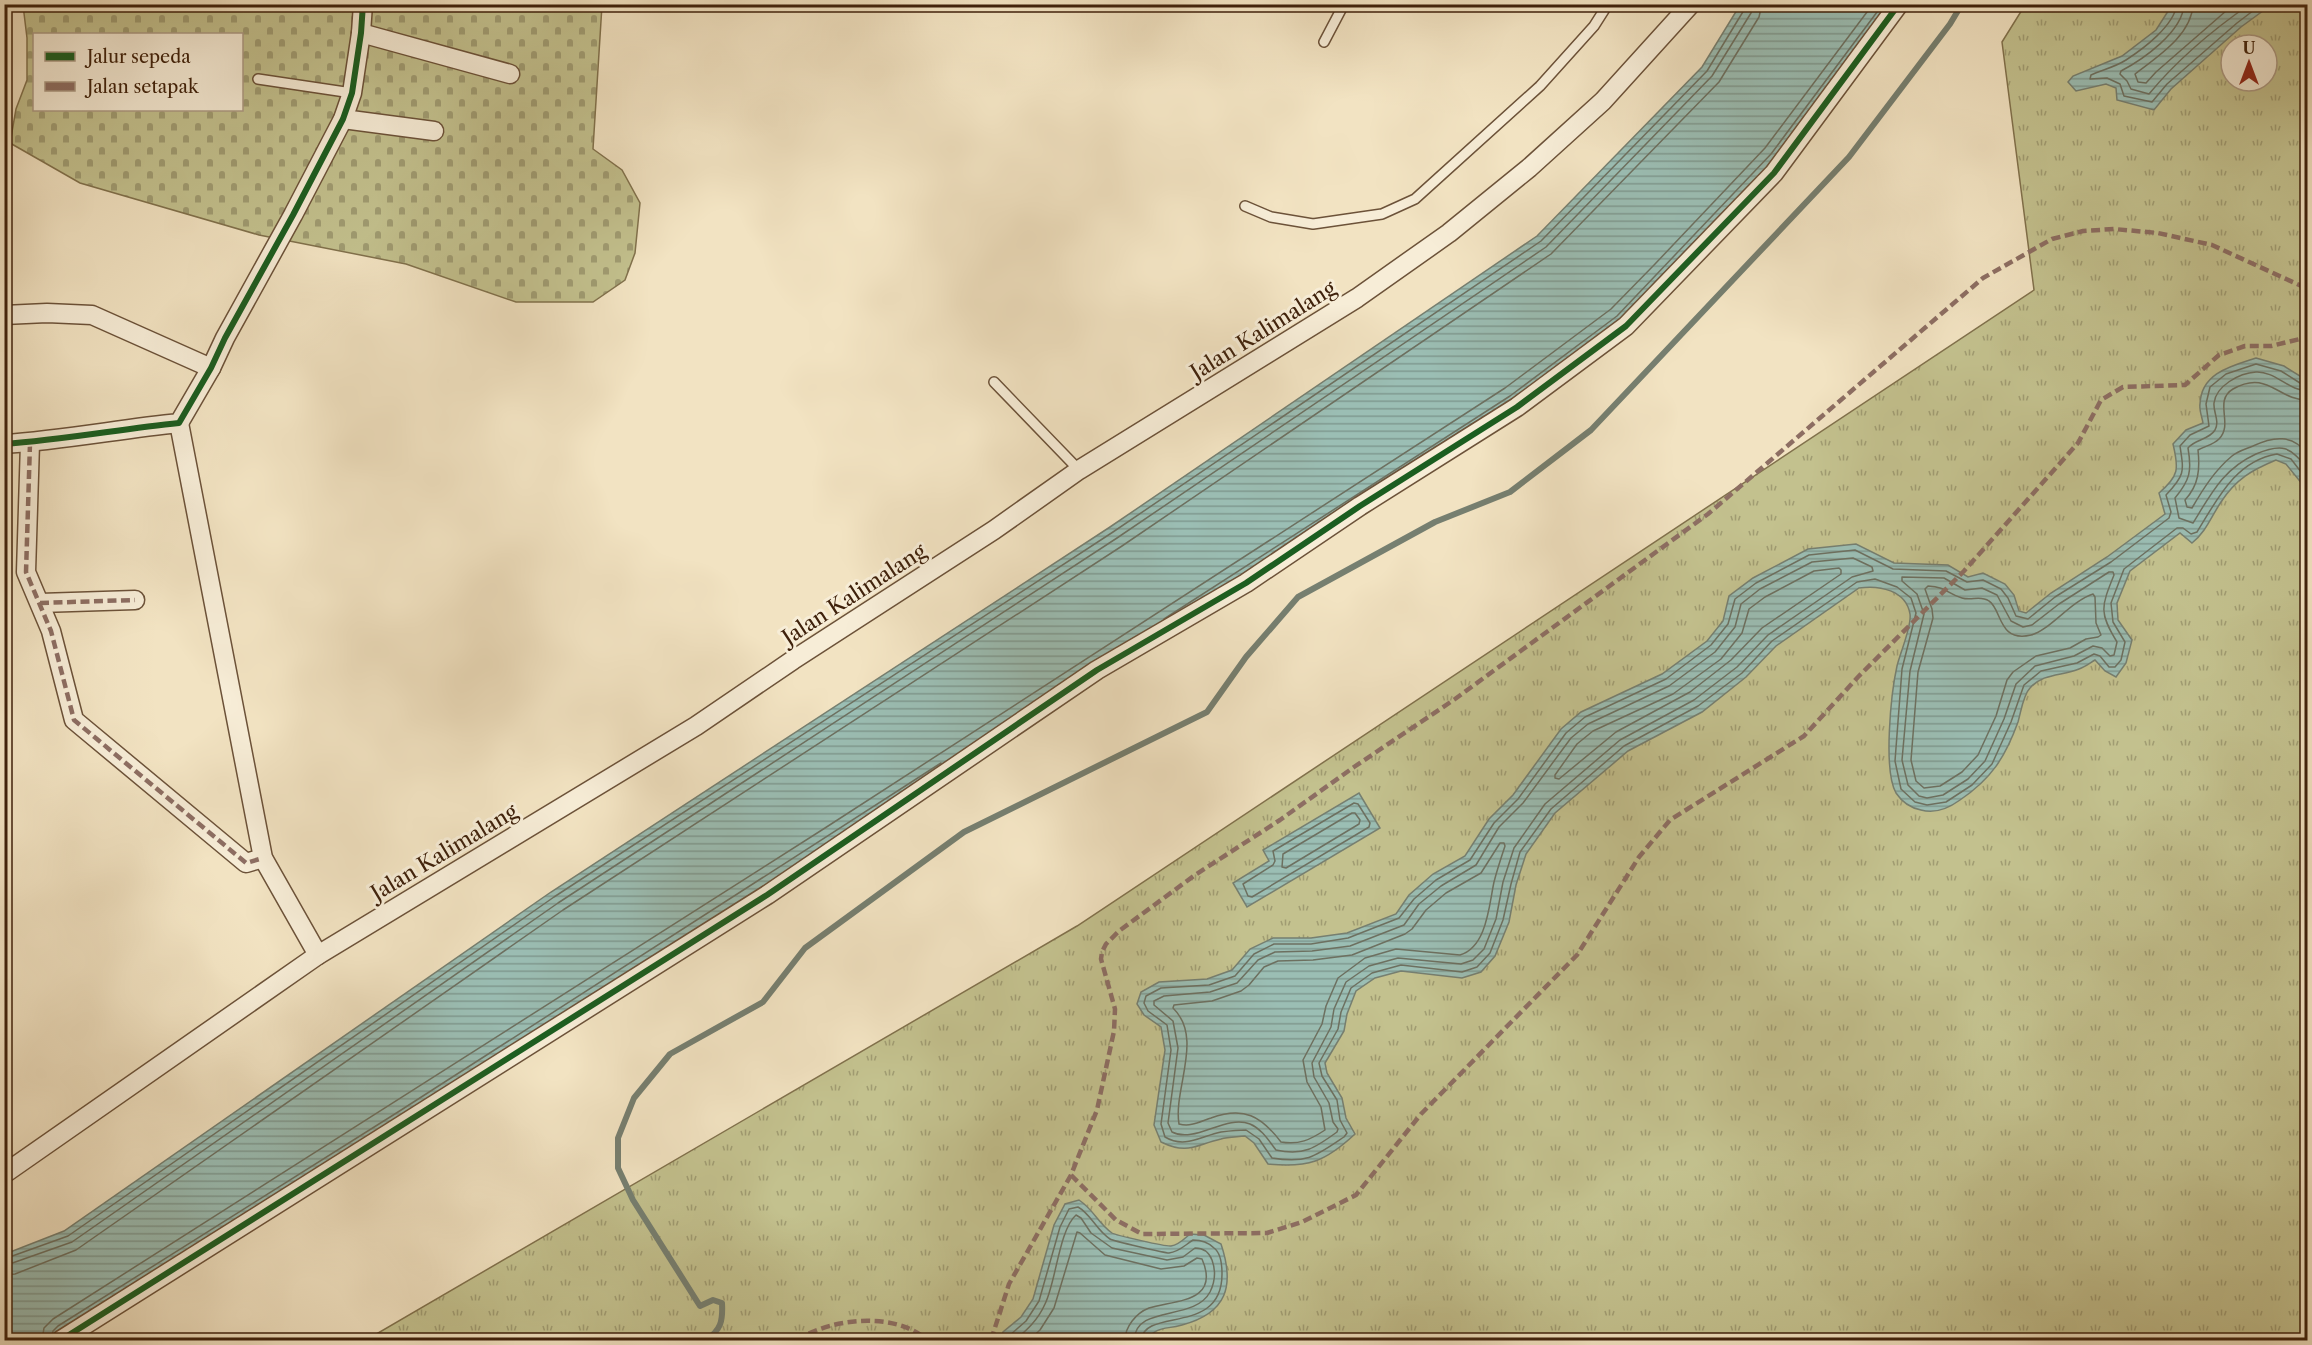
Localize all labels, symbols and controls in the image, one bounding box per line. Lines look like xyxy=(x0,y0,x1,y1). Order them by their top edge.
legend xyxy=(33,33,243,111)
north arrow xyxy=(2219,33,2279,93)
text: U xyxy=(2243,38,2256,58)
text: Jalur sepeda xyxy=(84,46,191,68)
text: Jalan setapak xyxy=(84,76,200,98)
street label: Jalan Kalimalang xyxy=(1183,275,1341,386)
street label: Jalan Kalimalang xyxy=(775,538,931,651)
street label: Jalan Kalimalang xyxy=(364,798,523,907)

